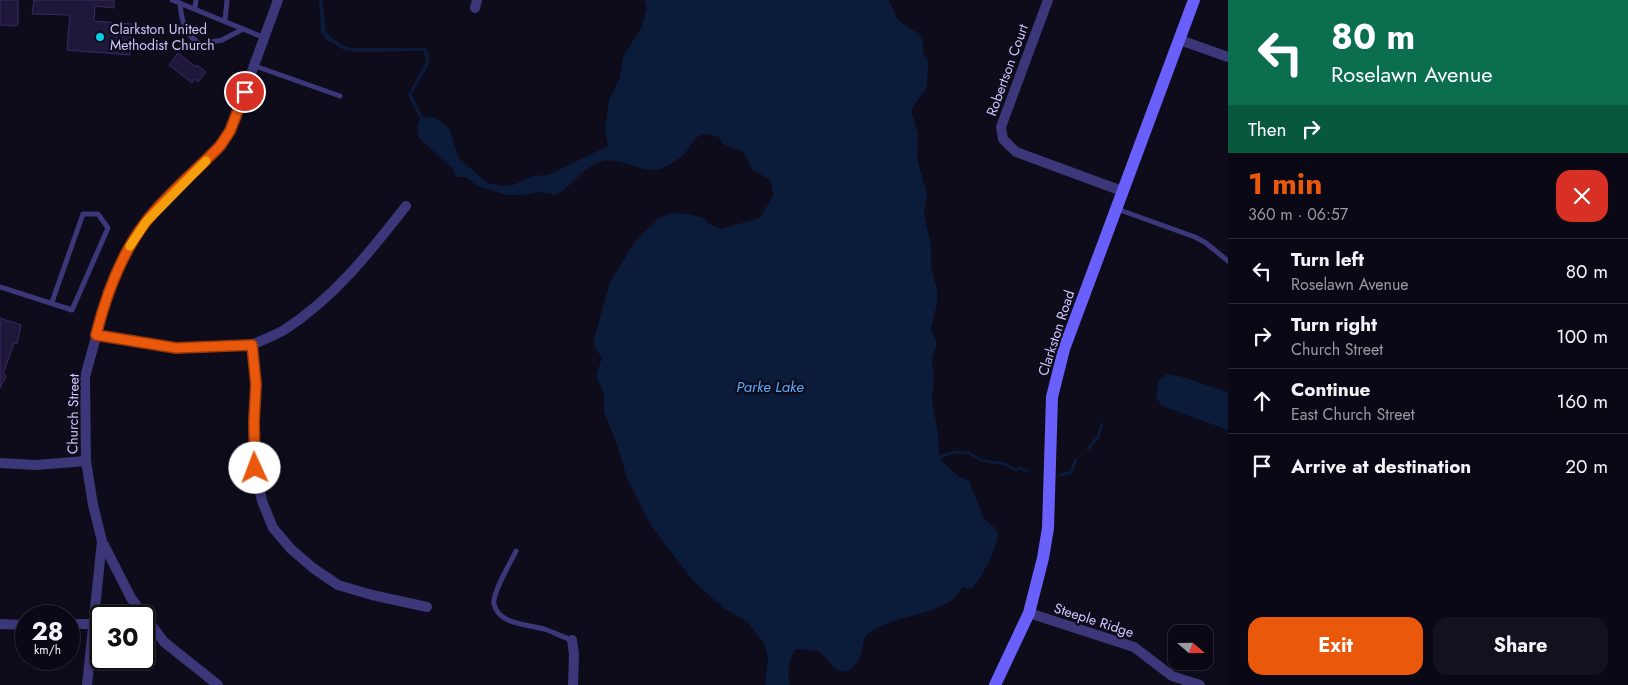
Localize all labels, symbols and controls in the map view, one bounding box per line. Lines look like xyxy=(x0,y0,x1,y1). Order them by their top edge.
text: 80 m xyxy=(1331,12,1415,62)
place label: Clarkston United Methodist Church xyxy=(110,19,215,55)
icon: left xyxy=(1248,20,1313,85)
street label: Robertson Court xyxy=(981,21,1033,119)
marker: Clarkston United Methodist Church xyxy=(94,31,106,43)
text: Roselawn Avenue xyxy=(1331,58,1493,90)
pin xyxy=(224,71,266,113)
icon: arrive xyxy=(231,78,259,106)
icon: right xyxy=(1297,115,1325,143)
text: Then xyxy=(1248,116,1287,143)
text: 1 min xyxy=(1248,162,1322,205)
button: close xyxy=(1556,170,1608,222)
text: 360 m · 06:57 xyxy=(1248,203,1348,226)
text: Turn left xyxy=(1291,246,1364,273)
icon: left xyxy=(1248,257,1276,285)
text: 80 m xyxy=(1566,258,1608,285)
text: Roselawn Avenue xyxy=(1291,273,1409,296)
street label: Clarkston Road xyxy=(1033,288,1079,378)
text: Turn right xyxy=(1291,311,1377,338)
icon: right xyxy=(1248,322,1276,350)
text: 100 m xyxy=(1556,323,1608,350)
text: Church Street xyxy=(1291,338,1383,361)
street label: Church Street xyxy=(62,373,84,454)
water label: Parke Lake xyxy=(736,376,804,398)
text: Continue xyxy=(1291,376,1370,403)
icon: ahead xyxy=(1248,387,1276,415)
text: 160 m xyxy=(1557,388,1608,415)
text: East Church Street xyxy=(1291,403,1415,426)
position arrow xyxy=(228,441,280,493)
icon: arrive xyxy=(1248,452,1276,480)
text: Arrive at destination xyxy=(1291,453,1471,480)
text: 20 m xyxy=(1565,453,1608,480)
street label: Steeple Ridge xyxy=(1052,598,1136,642)
speed limit sign: 30 xyxy=(90,605,155,670)
text: 28 xyxy=(31,613,64,649)
button: Exit xyxy=(1248,617,1423,675)
button: Share xyxy=(1433,617,1608,675)
north arrow xyxy=(1168,625,1212,670)
map controls xyxy=(1168,625,1213,670)
text: km/h xyxy=(34,641,61,659)

